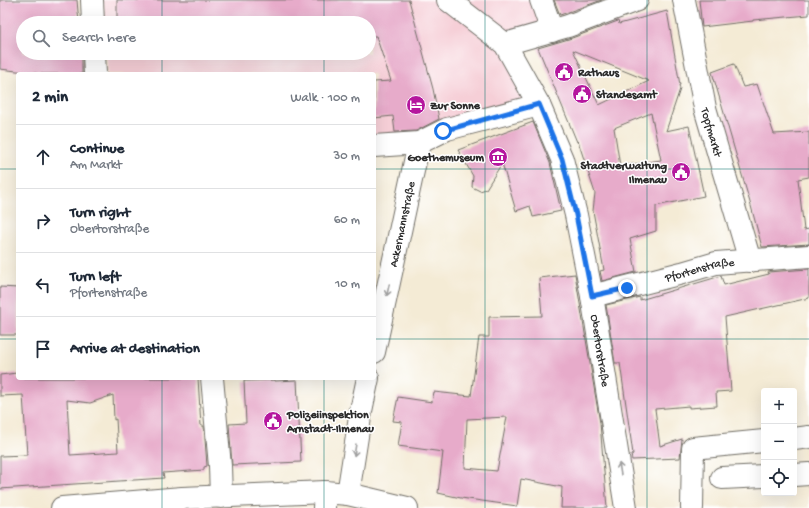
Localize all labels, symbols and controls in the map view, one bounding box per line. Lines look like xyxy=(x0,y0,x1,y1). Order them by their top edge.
search box xyxy=(16,16,376,60)
icon: search xyxy=(30,27,52,49)
text: Search here xyxy=(62,29,136,47)
public building icon: Rathaus xyxy=(553,61,575,83)
place label: Rathaus xyxy=(577,67,620,81)
public building icon: Standesamt xyxy=(571,83,593,105)
text: 2 min xyxy=(32,88,68,108)
place label: Standesamt xyxy=(596,89,658,103)
text: Walk · 100 m xyxy=(291,91,360,106)
hotel icon: Zur Sonne xyxy=(405,94,427,116)
place label: Zur Sonne xyxy=(430,100,481,114)
street label: Topfmarkt xyxy=(696,106,724,160)
route start xyxy=(434,122,452,140)
text: Continue xyxy=(70,140,124,158)
icon: ahead xyxy=(32,146,54,168)
museum icon: Goethemuseum xyxy=(487,146,509,168)
text: 30 m xyxy=(334,149,360,164)
place label: Goethemuseum xyxy=(408,152,484,166)
text: Am Markt xyxy=(70,158,122,173)
place label: Stadtverwaltung Ilmenau xyxy=(581,160,667,188)
public building icon: Stadtverwaltung Ilmenau xyxy=(670,161,692,183)
street label: Ackermannstraße xyxy=(387,179,420,269)
text: Turn right xyxy=(70,204,130,222)
icon: right xyxy=(32,210,54,232)
text: 60 m xyxy=(334,213,360,228)
text: Obertorstraße xyxy=(70,222,149,237)
street label: Pfortenstraße xyxy=(663,257,736,286)
text: Turn left xyxy=(70,268,121,286)
icon: left xyxy=(32,274,54,296)
text: 10 m xyxy=(335,277,360,292)
route end xyxy=(618,279,636,297)
one-way arrow xyxy=(383,283,391,296)
text: Pfortenstraße xyxy=(70,286,147,301)
street label: Obertorstraße xyxy=(586,314,612,389)
icon: arrive xyxy=(32,338,54,360)
text: Arrive at destination xyxy=(70,340,200,358)
map controls xyxy=(761,388,797,496)
button: + xyxy=(761,388,797,424)
place label: Polizeiinspektion Arnstadt-Ilmenau xyxy=(286,409,374,437)
public building icon: Polizeiinspektion Arnstadt-Ilmenau xyxy=(262,410,284,432)
button: − xyxy=(761,424,797,460)
one-way arrow xyxy=(351,443,359,456)
button: locate xyxy=(761,460,797,496)
one-way arrow xyxy=(616,463,624,476)

